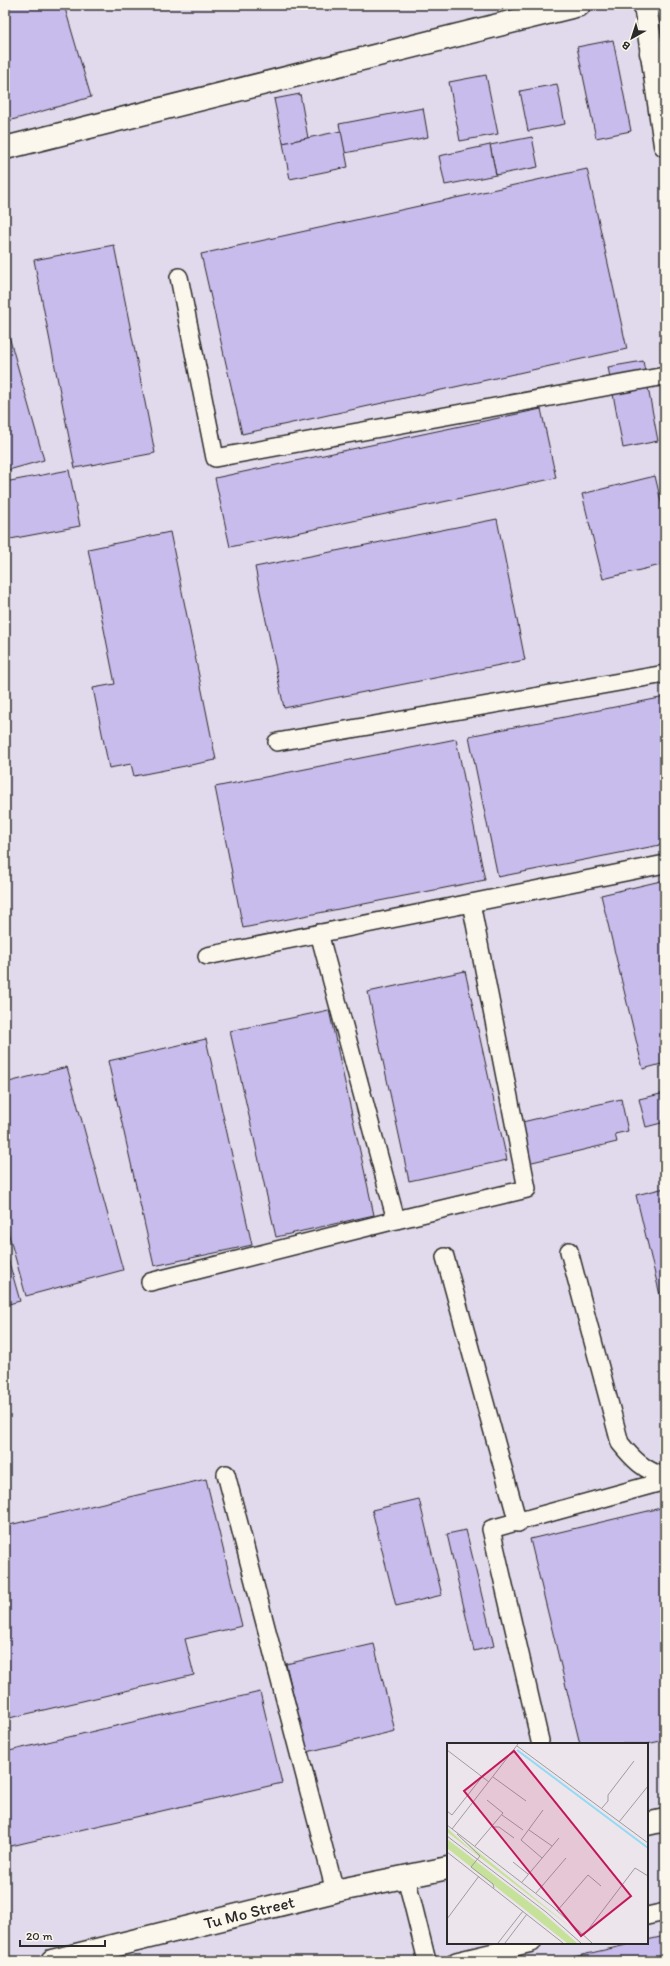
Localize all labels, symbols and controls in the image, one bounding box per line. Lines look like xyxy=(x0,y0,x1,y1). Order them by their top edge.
north arrow xyxy=(612,18,652,58)
text: B xyxy=(619,38,633,53)
inset map xyxy=(447,1743,648,1944)
street label: Tu Mo Street xyxy=(202,1891,297,1933)
scale bar xyxy=(20,1922,105,1948)
text: 20 m xyxy=(26,1929,53,1943)

